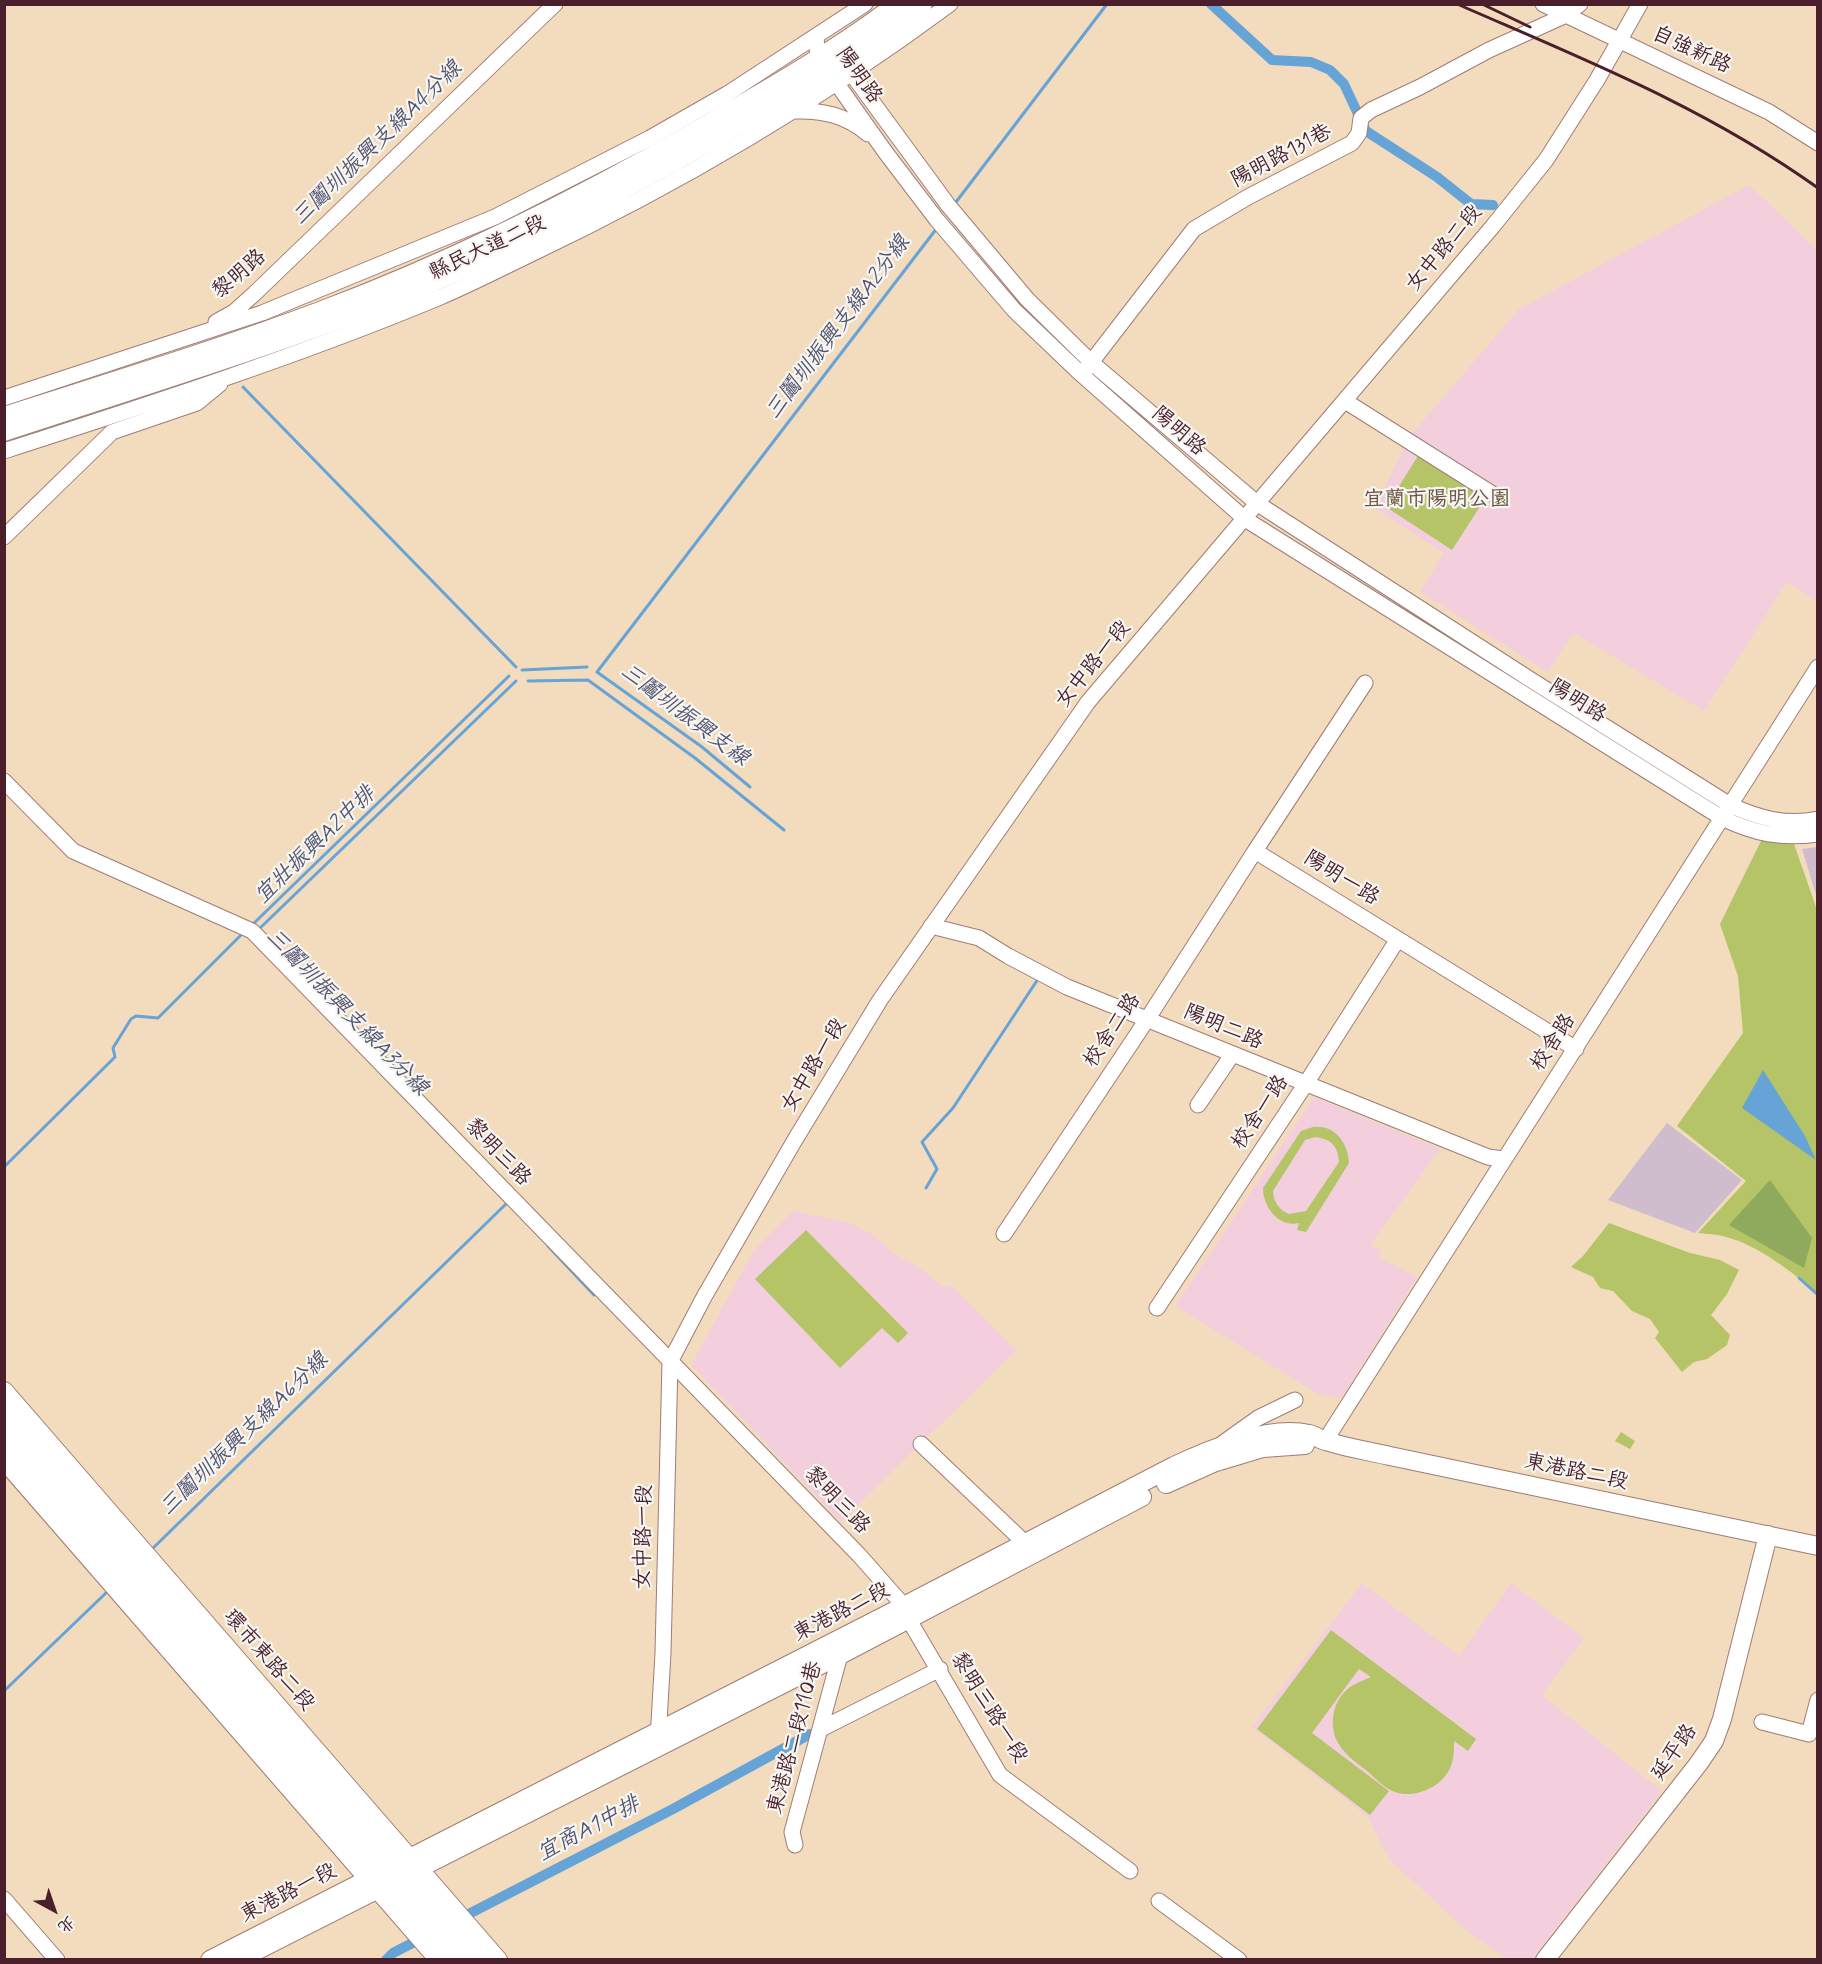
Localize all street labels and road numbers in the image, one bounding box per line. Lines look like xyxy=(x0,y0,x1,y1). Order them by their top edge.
street label: 自強新路 xyxy=(1648,22,1734,80)
street label: 陽明路 xyxy=(830,43,886,109)
street label: 陽明路131巷 xyxy=(1227,120,1337,194)
street label: 女中路二段 xyxy=(1402,201,1488,297)
street label: 縣民大道二段 xyxy=(426,211,550,287)
street label: 黎明路 xyxy=(208,245,272,305)
street label: 陽明路 xyxy=(1146,402,1210,462)
street label: 女中路一段 xyxy=(1051,616,1137,714)
street label: 陽明路 xyxy=(1544,675,1610,729)
street label: 陽明一路 xyxy=(1299,846,1383,912)
street label: 校舍二路 xyxy=(1079,989,1147,1073)
street label: 陽明二路 xyxy=(1179,1000,1267,1056)
street label: 校舍路 xyxy=(1526,1010,1582,1076)
street label: 女中路一段 xyxy=(777,1015,853,1117)
street label: 校舍一路 xyxy=(1227,1071,1295,1155)
street label: 黎明三路 xyxy=(459,1114,535,1192)
street label: 東港路二段 xyxy=(1522,1450,1630,1496)
street label: 黎明三路 xyxy=(798,1462,874,1540)
street label: 女中路一段 xyxy=(631,1484,659,1590)
street label: 東港路二段 xyxy=(790,1578,894,1648)
street label: 環市東路二段 xyxy=(217,1605,319,1717)
street label: 黎明三路一段 xyxy=(944,1648,1032,1768)
street label: 東港路二段110巷 xyxy=(764,1659,828,1817)
street label: 延平路 xyxy=(1647,1720,1703,1786)
street label: 東港路一段 xyxy=(237,1859,341,1929)

